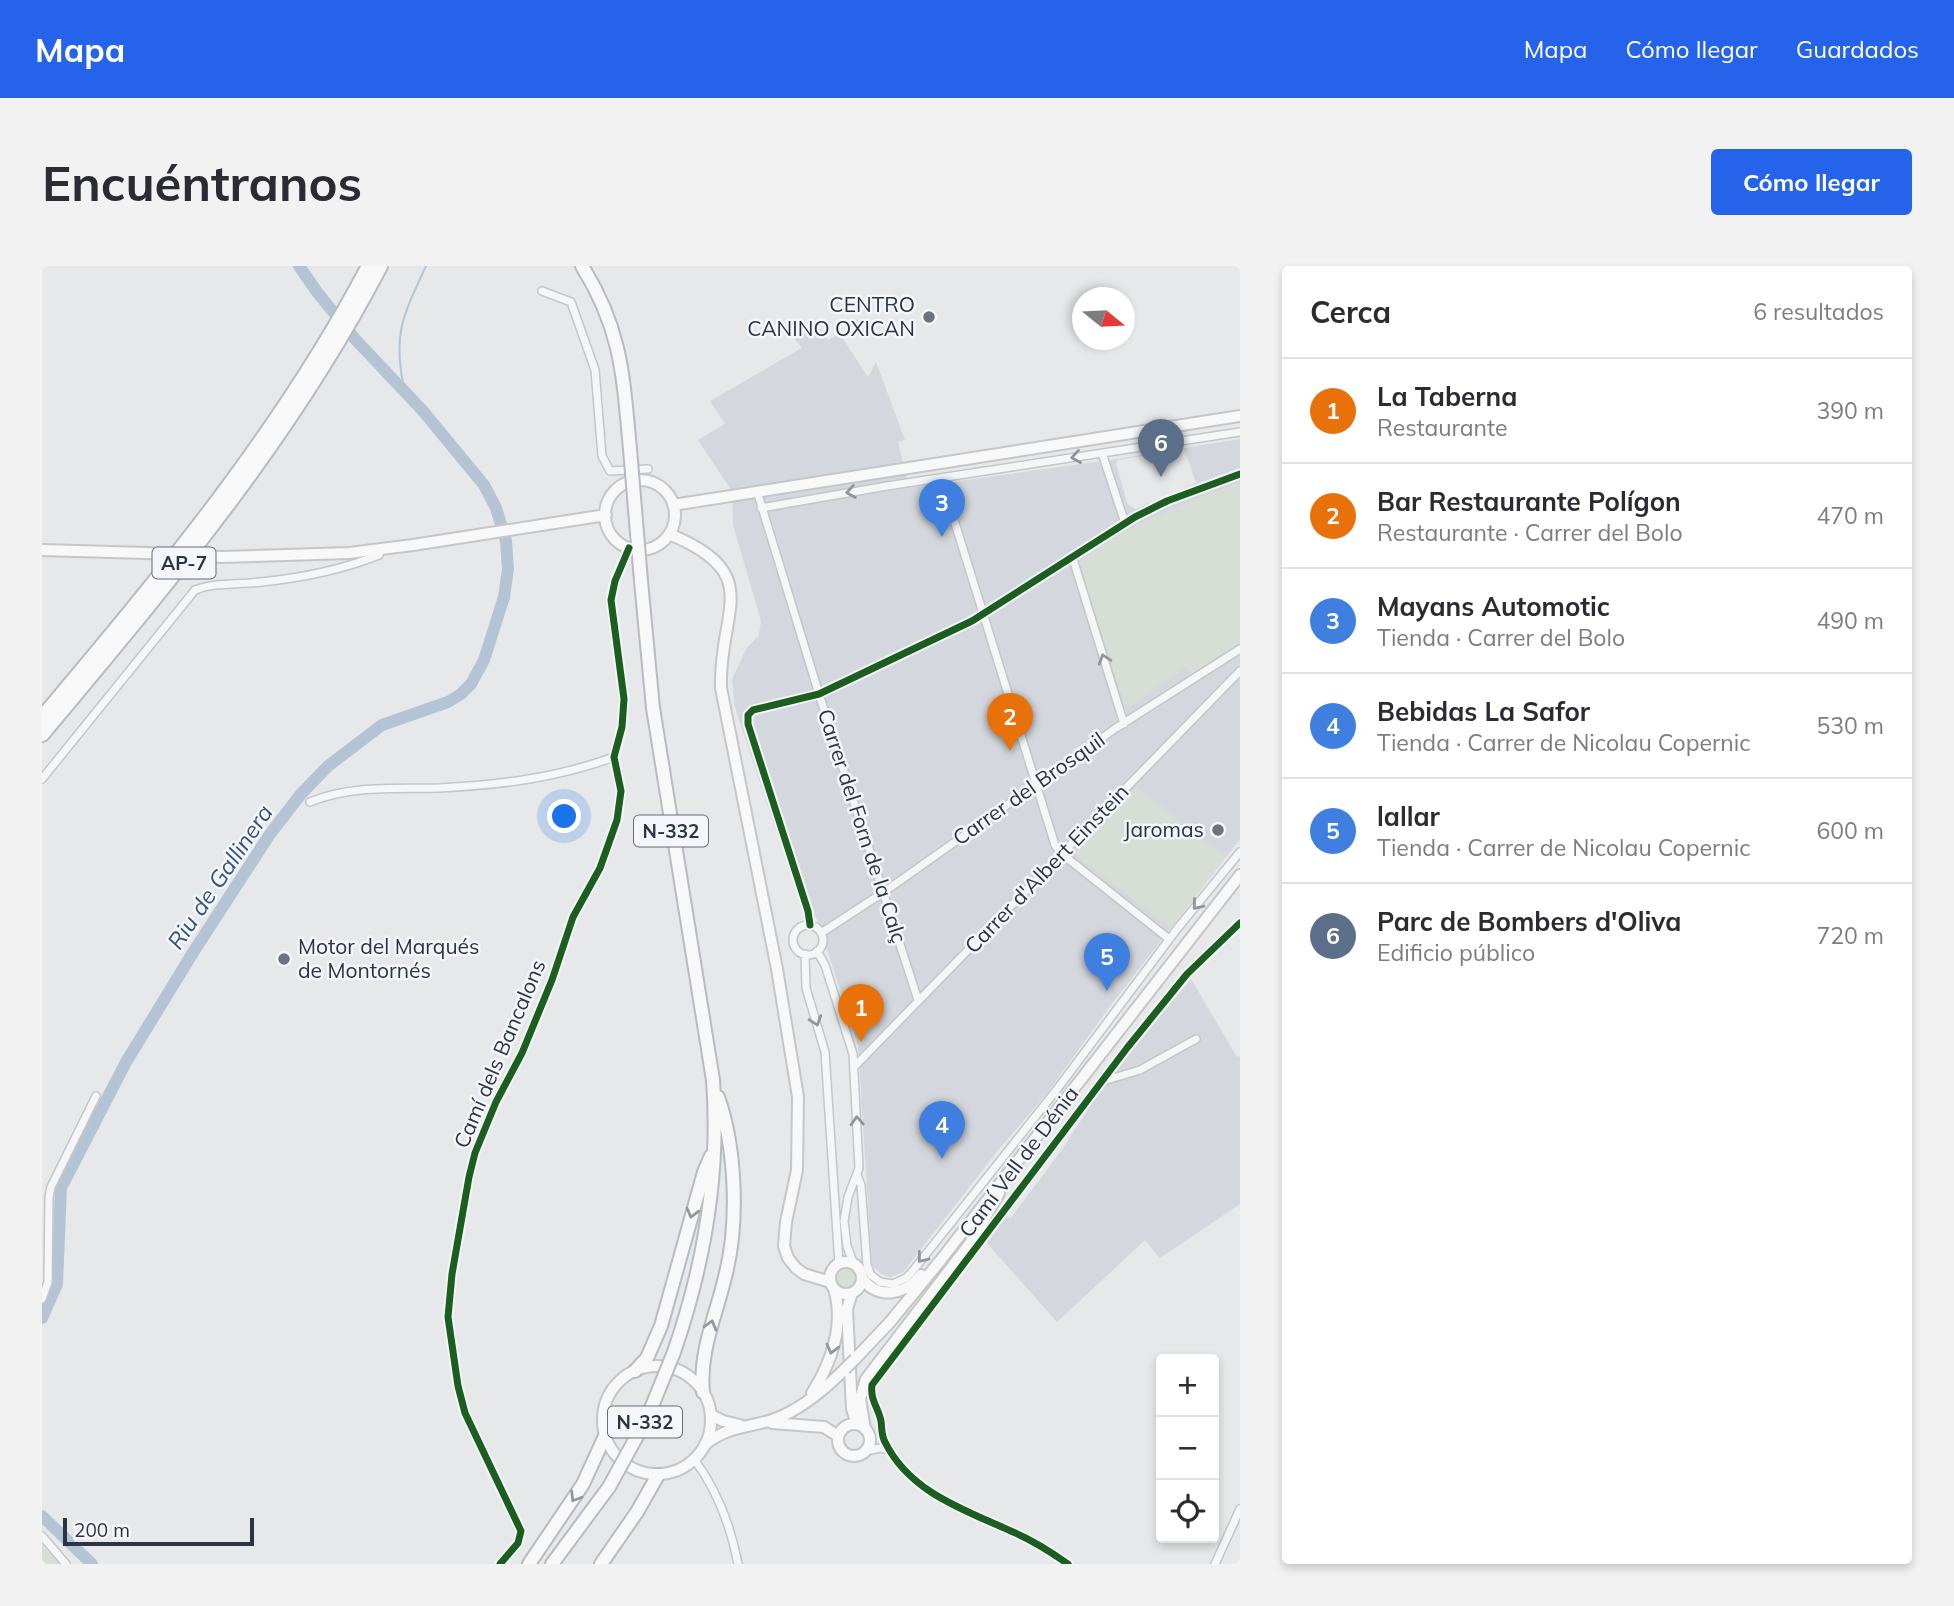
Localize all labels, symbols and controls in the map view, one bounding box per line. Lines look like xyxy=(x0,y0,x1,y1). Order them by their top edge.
text: Mapa xyxy=(35,29,125,70)
text: Mapa xyxy=(1524,34,1587,64)
text: Cómo llegar xyxy=(1625,34,1758,64)
text: Guardados xyxy=(1796,34,1919,64)
button: Cómo llegar xyxy=(1711,149,1912,215)
text: Encuéntranos xyxy=(42,152,362,213)
north arrow xyxy=(1072,287,1135,350)
place label: CENTRO CANINO OXICAN xyxy=(747,291,915,341)
text: Cerca xyxy=(1310,293,1391,331)
text: 6 resultados xyxy=(1753,297,1884,326)
marker: CENTRO CANINO OXICAN xyxy=(921,309,937,325)
text: La Taberna xyxy=(1377,380,1517,413)
text: 1 xyxy=(1326,396,1340,425)
text: 390 m xyxy=(1816,396,1884,425)
text: Restaurante xyxy=(1377,413,1508,442)
pin: 6 xyxy=(1138,419,1184,477)
one-way arrow xyxy=(1070,450,1082,465)
pin: 3 xyxy=(919,479,965,537)
one-way arrow xyxy=(845,484,857,499)
text: Bar Restaurante Polígon xyxy=(1377,485,1681,518)
text: 2 xyxy=(1326,501,1340,530)
text: 470 m xyxy=(1816,501,1884,530)
text: Restaurante · Carrer del Bolo xyxy=(1377,518,1683,547)
road number: AP-7 xyxy=(152,548,216,578)
text: Mayans Automotic xyxy=(1377,590,1610,623)
text: 3 xyxy=(1326,606,1340,635)
text: 490 m xyxy=(1816,606,1884,635)
text: Tienda · Carrer del Bolo xyxy=(1377,623,1625,652)
one-way arrow xyxy=(1098,653,1113,665)
pin: 2 xyxy=(987,693,1033,751)
text: Bebidas La Safor xyxy=(1377,695,1590,728)
street label: Carrer del Forn de la Calç xyxy=(813,706,913,946)
text: 4 xyxy=(1326,711,1340,740)
text: 530 m xyxy=(1816,711,1884,740)
street label: Carrer del Brosquil xyxy=(947,726,1109,850)
text: Tienda · Carrer de Nicolau Copernic xyxy=(1377,728,1751,757)
street label: Carrer d'Albert Einstein xyxy=(959,778,1134,958)
water label: Riu de Gallinera xyxy=(161,799,279,954)
your location xyxy=(547,799,581,833)
text: lallar xyxy=(1377,800,1440,833)
road number: N-332 xyxy=(634,816,708,846)
place label: Jaromas xyxy=(1124,816,1204,842)
text: 5 xyxy=(1326,816,1340,845)
text: 600 m xyxy=(1816,816,1884,845)
marker: Jaromas xyxy=(1210,822,1226,838)
text: Tienda · Carrer de Nicolau Copernic xyxy=(1377,833,1751,862)
one-way arrow xyxy=(1193,896,1205,909)
text: Parc de Bombers d'Oliva xyxy=(1377,905,1681,938)
text: 6 xyxy=(1326,921,1340,950)
text: 720 m xyxy=(1816,921,1884,950)
place label: Motor del Marqués de Montornés xyxy=(298,933,479,983)
pin: 5 xyxy=(1084,933,1130,991)
text: Edificio público xyxy=(1377,938,1535,967)
marker: Motor del Marqués de Montornés xyxy=(276,951,292,967)
street label: Camí dels Bancalons xyxy=(448,955,551,1152)
pin: 1 xyxy=(838,984,884,1042)
one-way arrow xyxy=(808,1014,822,1026)
street label: Camí Vell de Dénia xyxy=(953,1081,1083,1242)
pin: 4 xyxy=(919,1101,965,1159)
one-way arrow xyxy=(849,1116,864,1127)
one-way arrow xyxy=(686,1207,701,1219)
one-way arrow xyxy=(918,1251,931,1263)
one-way arrow xyxy=(703,1319,718,1331)
one-way arrow xyxy=(826,1343,840,1355)
map controls xyxy=(1156,1354,1219,1543)
button: + xyxy=(1156,1354,1219,1417)
road number: N-332 xyxy=(608,1406,682,1438)
button: − xyxy=(1156,1417,1219,1480)
button: locate xyxy=(1156,1480,1219,1543)
one-way arrow xyxy=(570,1489,583,1502)
scale bar xyxy=(63,1515,254,1547)
text: 200 m xyxy=(74,1518,130,1542)

